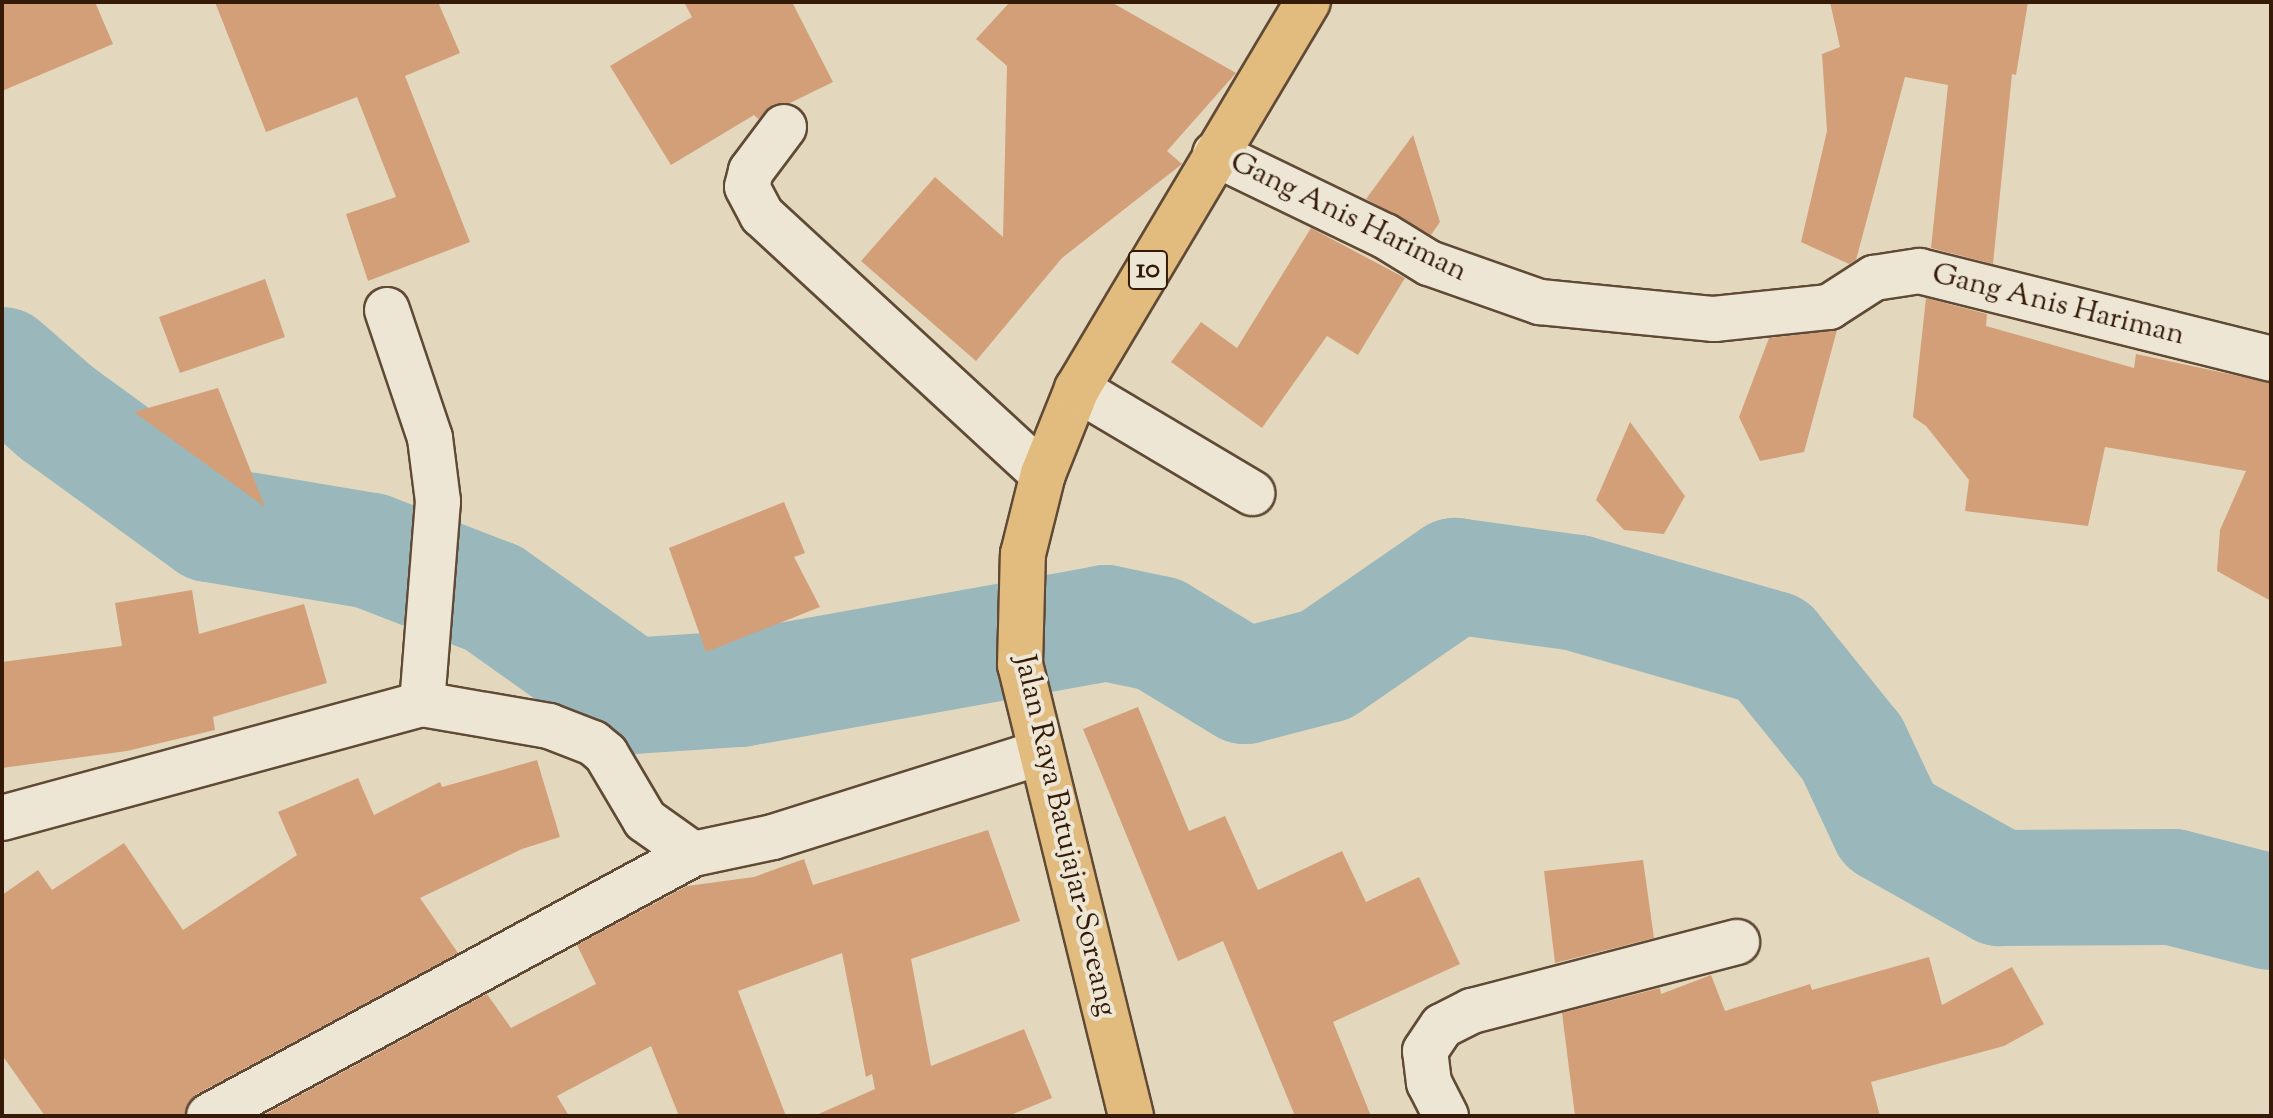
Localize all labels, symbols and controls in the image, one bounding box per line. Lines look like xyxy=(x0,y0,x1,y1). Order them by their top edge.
street label: Gang Anis Hariman xyxy=(1224,145,1472,291)
road number: 10 xyxy=(1126,246,1170,294)
street label: Gang Anis Hariman xyxy=(1928,257,2188,355)
street label: Jalan Raya Batujajar-Soreang xyxy=(1005,652,1123,1020)

